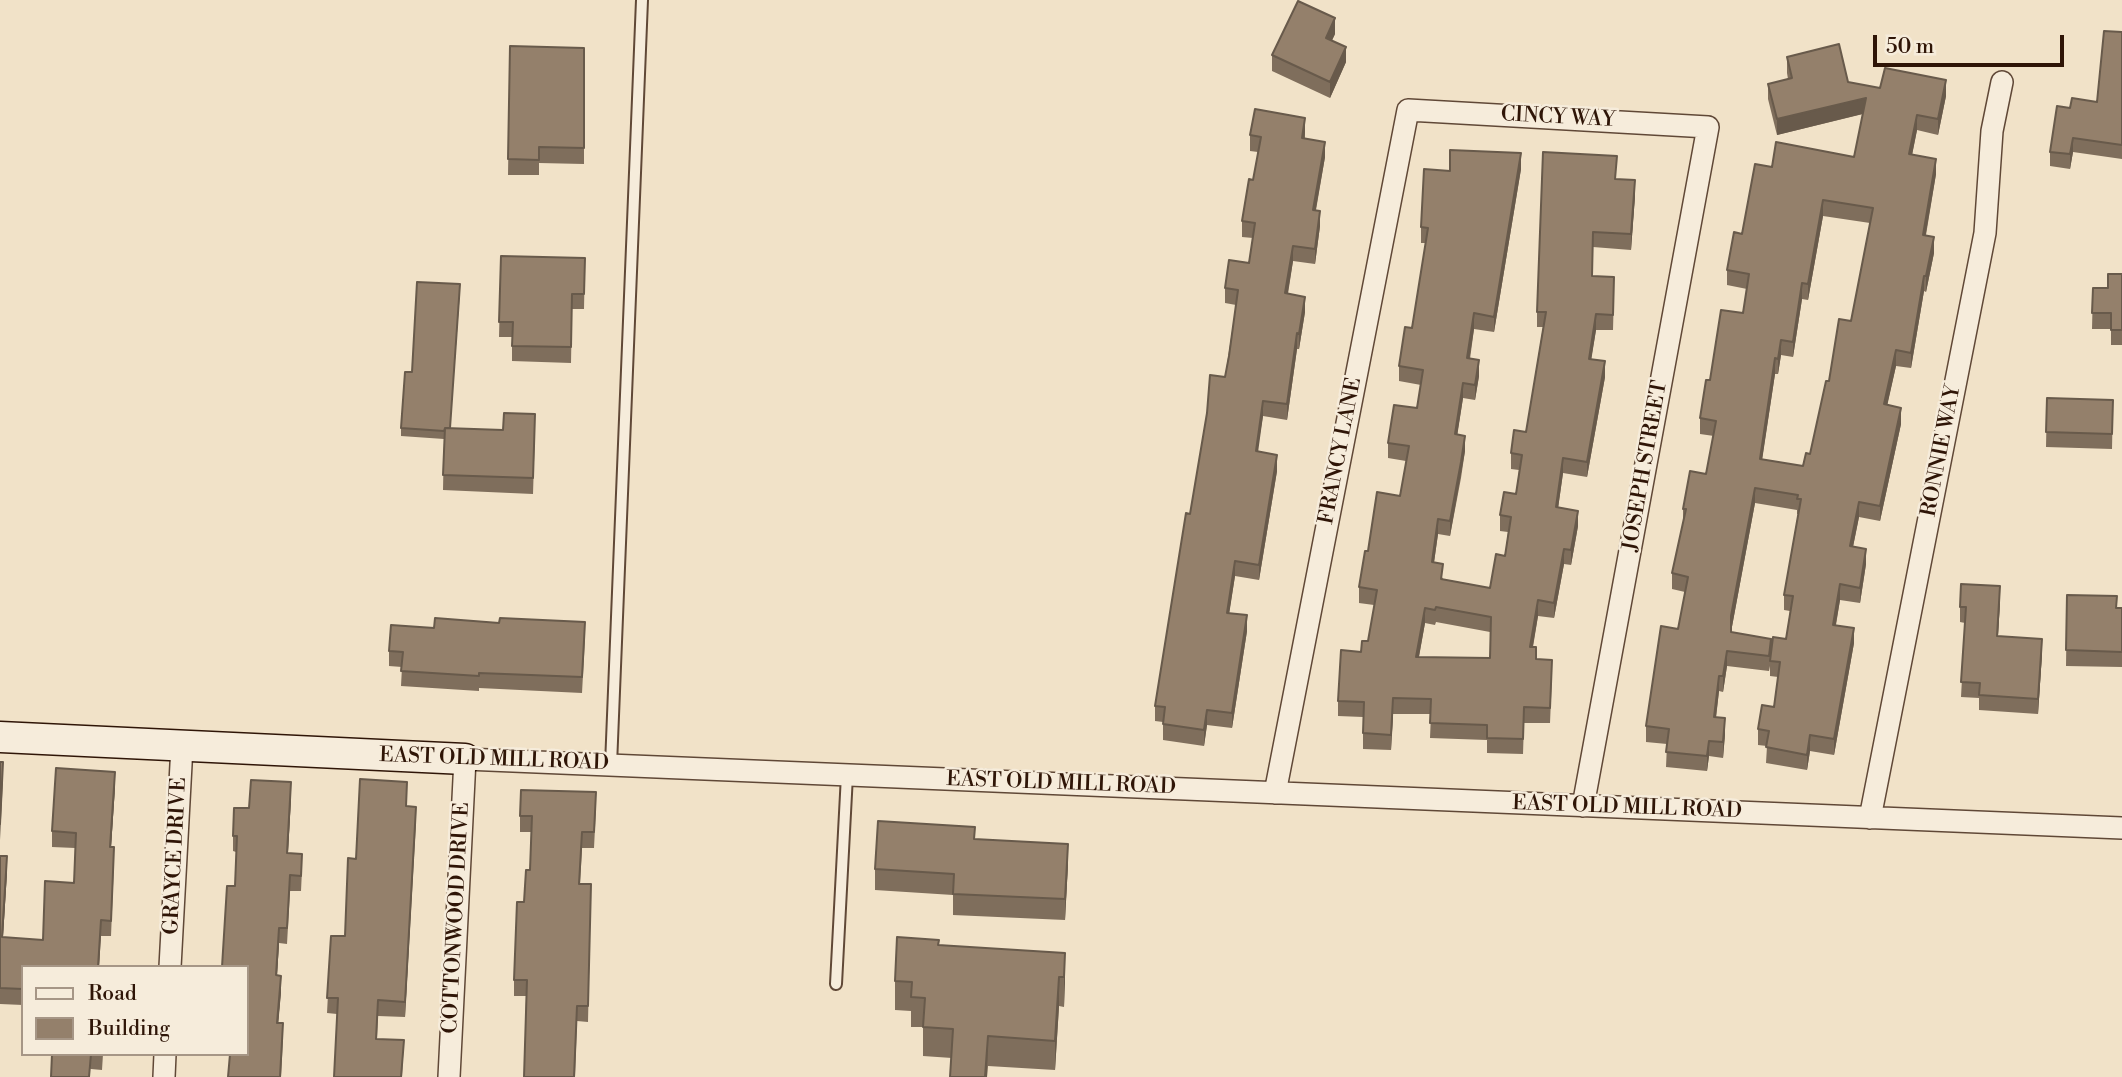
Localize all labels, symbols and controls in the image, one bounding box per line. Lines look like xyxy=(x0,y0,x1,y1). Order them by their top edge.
scale bar xyxy=(1877,21,2068,65)
text: 50 m xyxy=(1886,34,1934,60)
street label: CINCY WAY xyxy=(1500,102,1616,134)
street label: FRANCY LANE xyxy=(1314,375,1368,527)
street label: JOSEPH STREET xyxy=(1619,379,1673,553)
street label: RONNIE WAY xyxy=(1917,383,1967,519)
street label: EAST OLD MILL ROAD xyxy=(379,743,609,777)
street label: EAST OLD MILL ROAD xyxy=(946,767,1176,801)
street label: GRAYCE DRIVE xyxy=(159,777,193,935)
street label: EAST OLD MILL ROAD xyxy=(1512,791,1742,825)
street label: COTTONWOOD DRIVE xyxy=(438,802,476,1034)
legend xyxy=(21,965,248,1056)
text: Road xyxy=(88,981,137,1007)
text: Building xyxy=(88,1016,170,1042)

